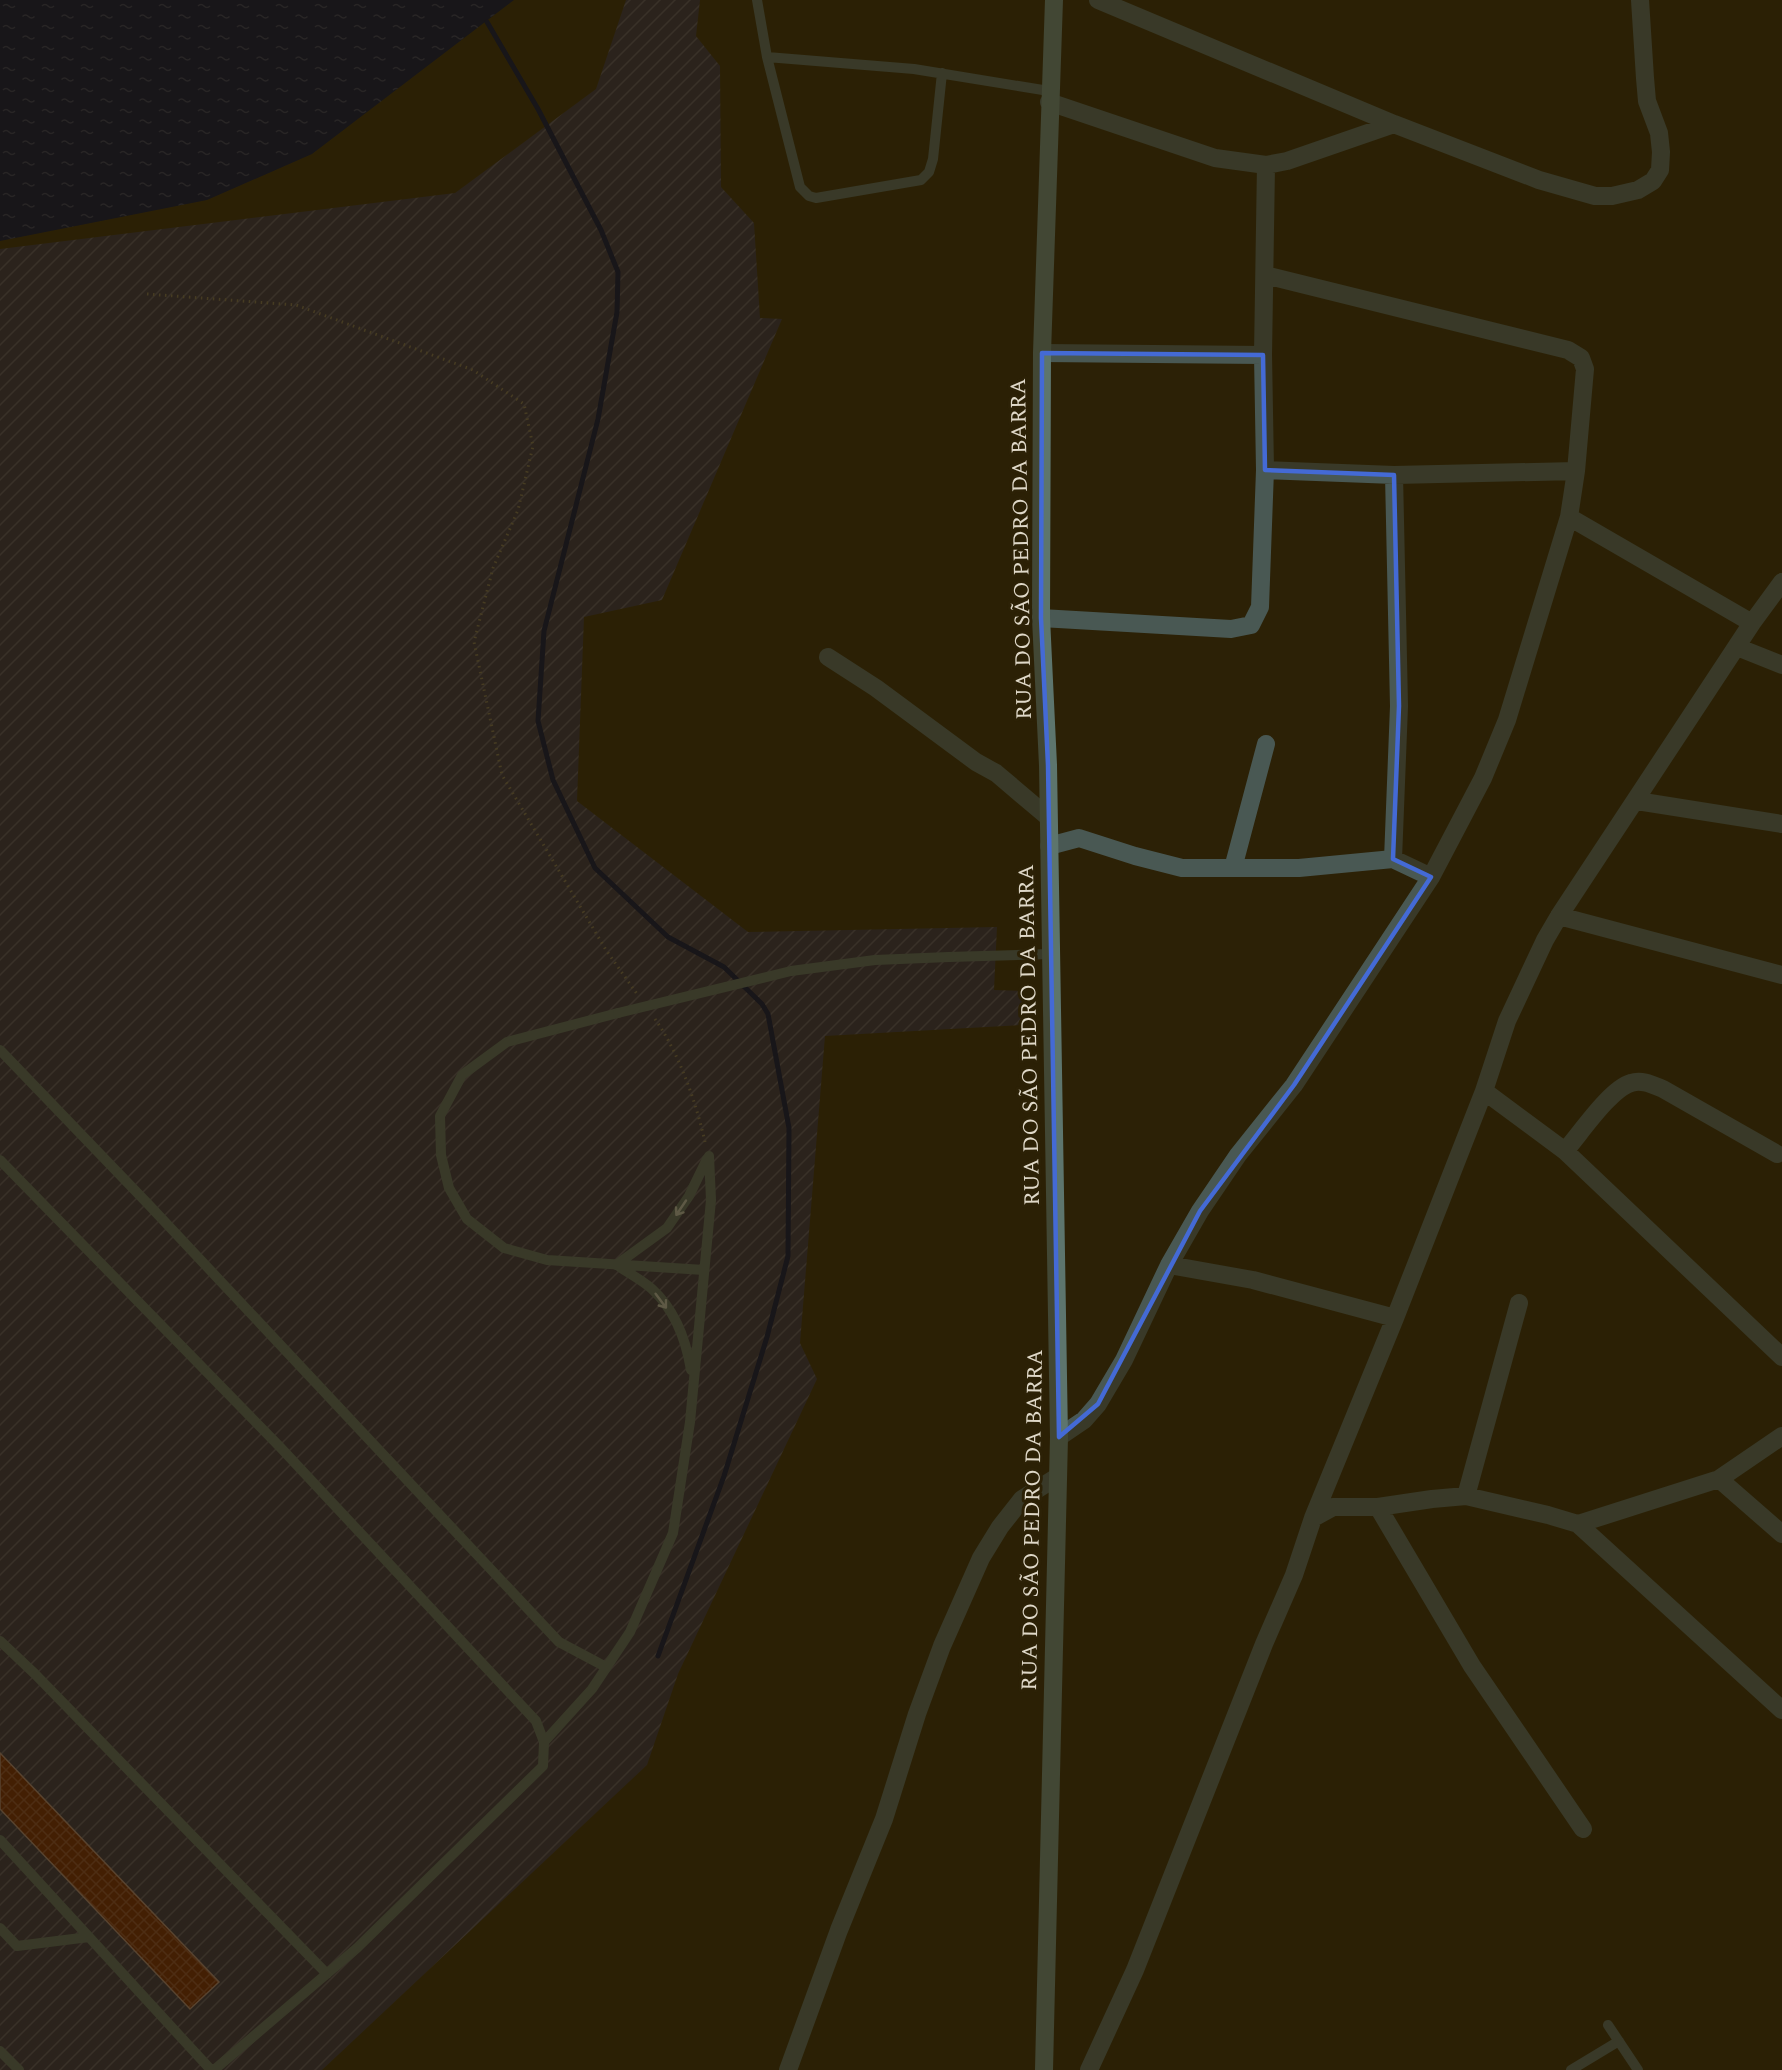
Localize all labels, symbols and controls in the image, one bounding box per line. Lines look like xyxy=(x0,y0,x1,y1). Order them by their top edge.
street label: RUA DO SÃO PEDRO DA BARRA xyxy=(1002,378,1041,720)
street label: RUA DO SÃO PEDRO DA BARRA xyxy=(1010,864,1049,1206)
one-way arrow xyxy=(675,1199,687,1215)
one-way arrow xyxy=(655,1293,668,1309)
street label: RUA DO SÃO PEDRO DA BARRA xyxy=(1013,1349,1052,1691)

